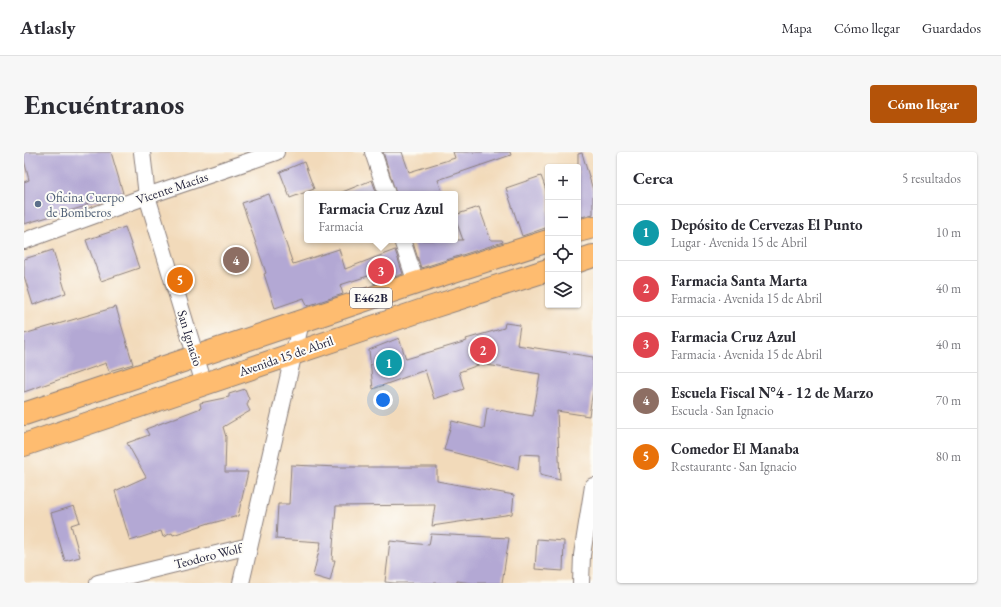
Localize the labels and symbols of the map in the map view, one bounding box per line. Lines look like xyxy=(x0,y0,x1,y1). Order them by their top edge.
street label: Vicente Macías xyxy=(134,168,210,208)
place label: Oficina Cuerpo de Bomberos xyxy=(46,189,124,221)
marker: Oficina Cuerpo de Bomberos xyxy=(33,199,43,209)
pin: 4 xyxy=(223,245,249,275)
pin: 3 xyxy=(368,256,394,286)
pin: 5 xyxy=(167,265,193,295)
road number: E462B xyxy=(350,288,392,308)
street label: San Ignacio xyxy=(173,308,207,368)
street label: Avenida 15 de Abril xyxy=(236,332,335,380)
pin: 2 xyxy=(470,335,496,365)
pin: 1 xyxy=(376,348,402,378)
your location xyxy=(373,390,393,410)
street label: Teodoro Wolf xyxy=(172,539,245,573)

